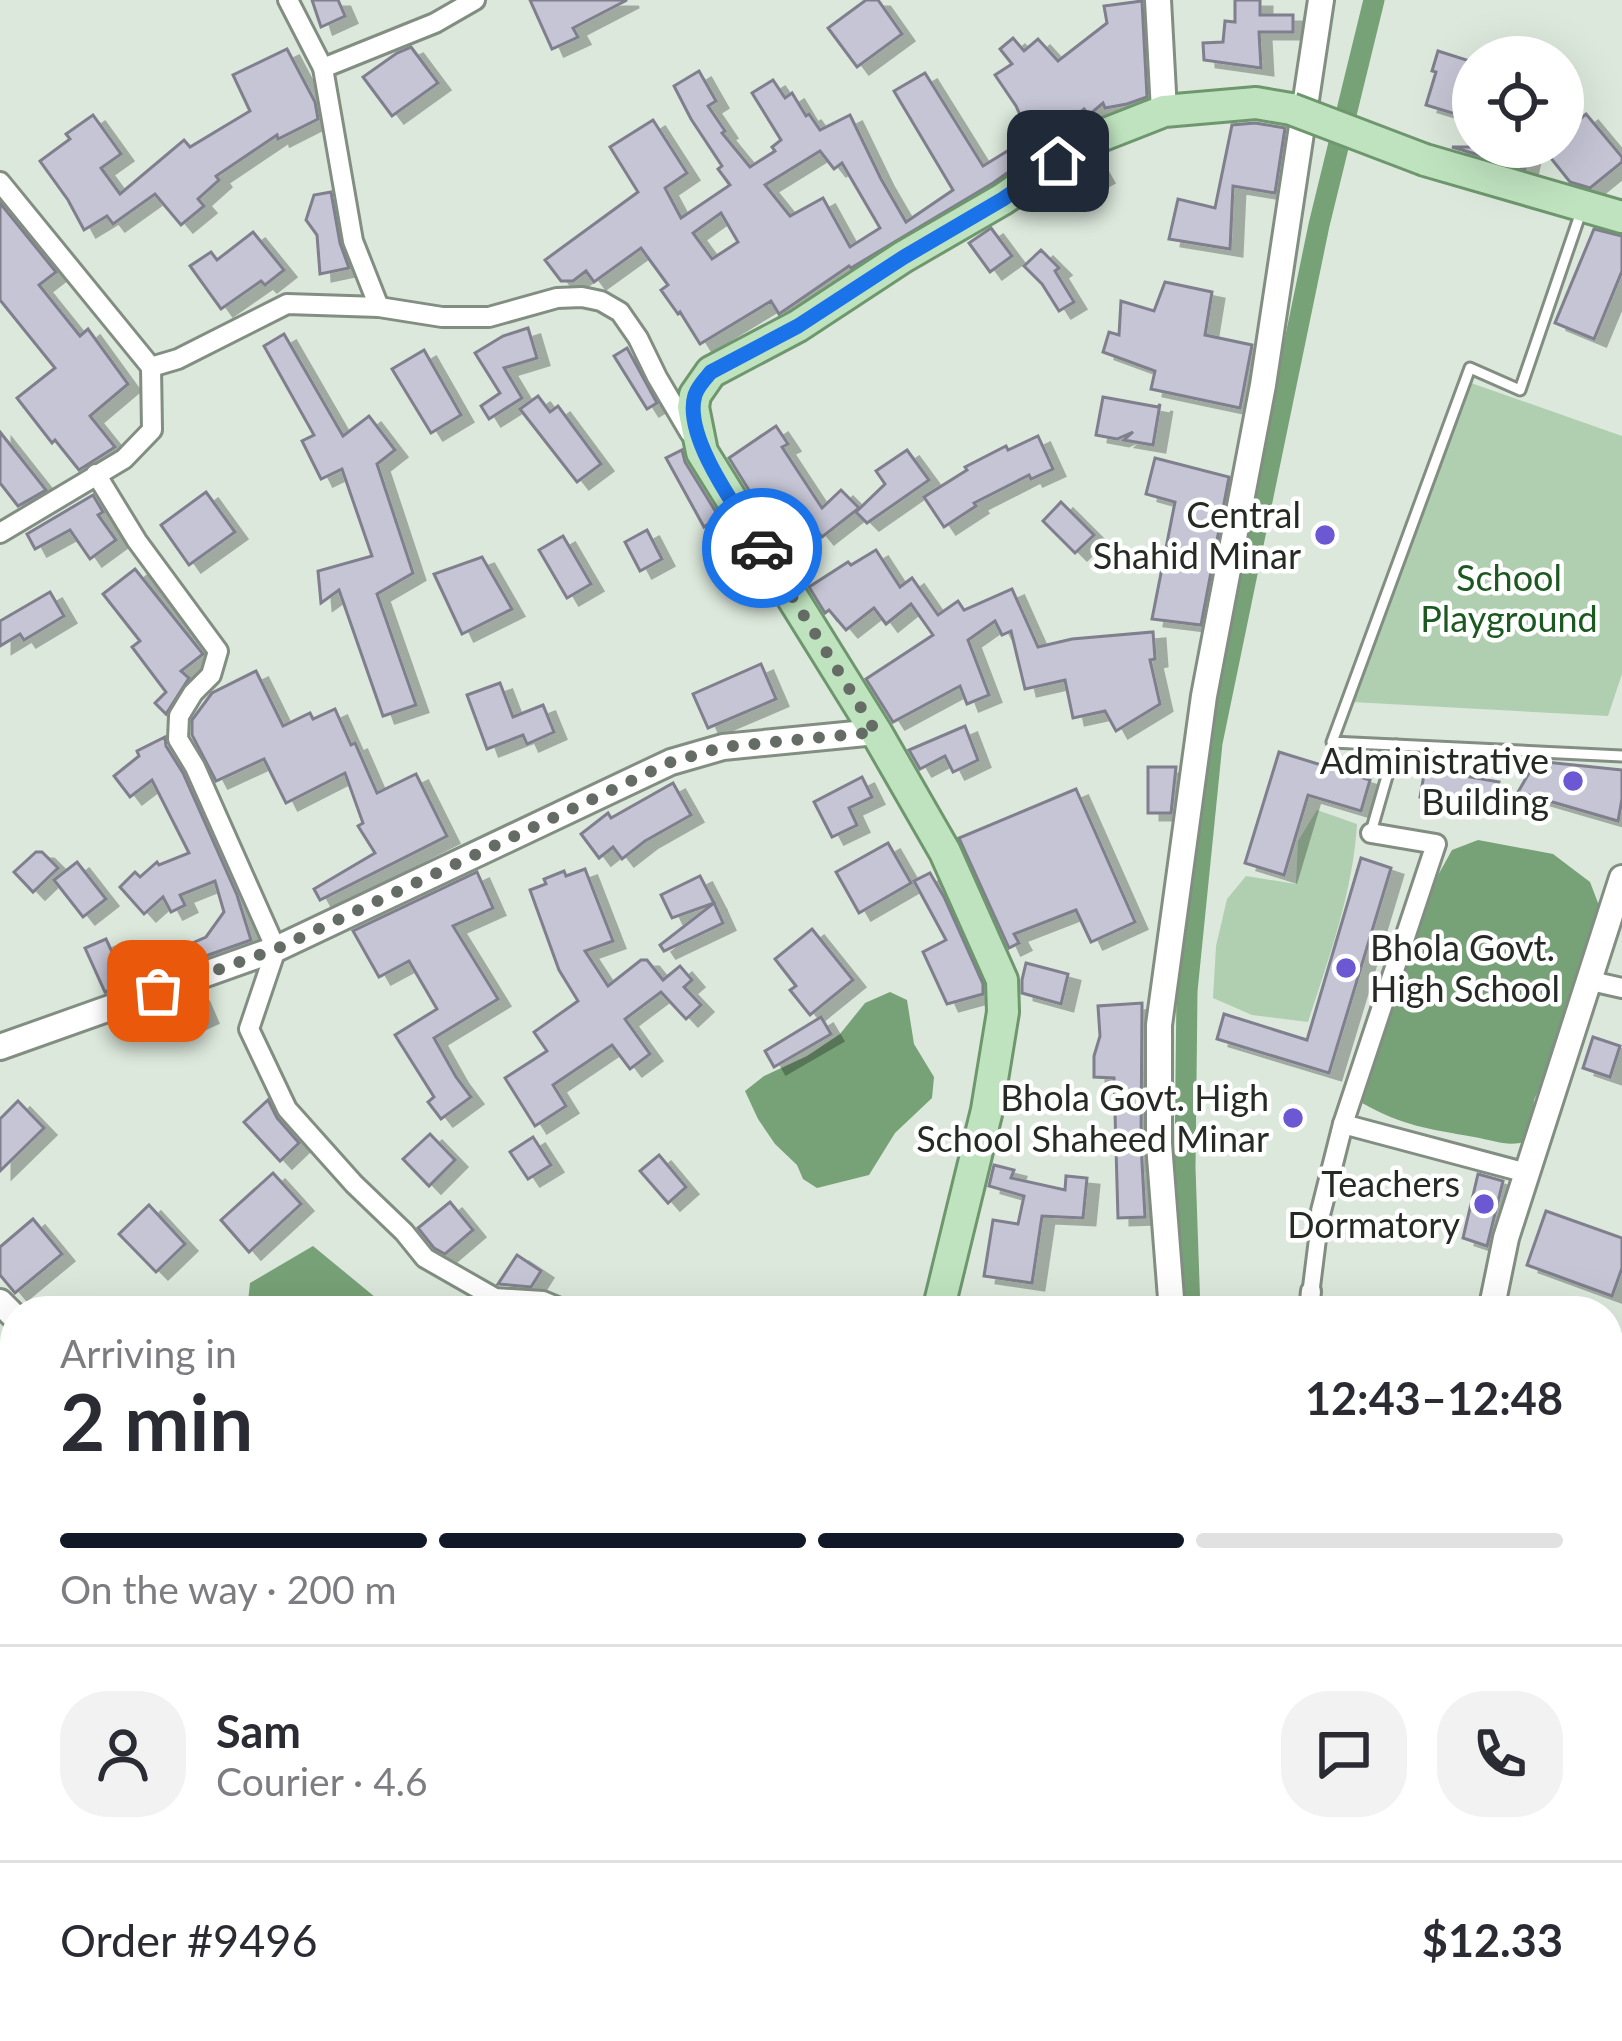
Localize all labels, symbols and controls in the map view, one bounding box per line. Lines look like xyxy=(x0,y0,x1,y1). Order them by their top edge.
map controls xyxy=(1452,36,1584,168)
button: locate xyxy=(1452,36,1584,168)
pin xyxy=(1007,110,1109,212)
icon: home xyxy=(1025,128,1091,194)
courier xyxy=(702,488,822,608)
place label: Central Shahid Minar xyxy=(1093,492,1301,577)
icon: car xyxy=(729,515,795,581)
marker: Central Shahid Minar xyxy=(1312,522,1338,548)
park label: School Playground xyxy=(1420,555,1598,640)
place label: Administrative Building xyxy=(1320,738,1549,823)
marker: Administrative Building xyxy=(1560,768,1586,794)
place label: Bhola Govt. High School xyxy=(1370,925,1560,1010)
pin xyxy=(107,940,209,1042)
marker: Bhola Govt. High School xyxy=(1333,955,1359,981)
icon: bag xyxy=(125,958,191,1024)
place label: Bhola Govt. High School Shaheed Minar xyxy=(916,1075,1269,1160)
marker: Bhola Govt. High School Shaheed Minar xyxy=(1280,1105,1306,1131)
place label: Teachers Dormatory xyxy=(1287,1161,1460,1246)
marker: Teachers Dormatory xyxy=(1471,1191,1497,1217)
text: Arriving in xyxy=(60,1330,237,1376)
text: 12:43–12:48 xyxy=(1305,1371,1563,1425)
text: 2 min xyxy=(60,1374,253,1468)
text: On the way · 200 m xyxy=(60,1566,397,1612)
button: person xyxy=(60,1691,186,1817)
button: chat xyxy=(1281,1691,1407,1817)
button: phone xyxy=(1437,1691,1563,1817)
text: Sam xyxy=(216,1704,301,1758)
text: Courier · 4.6 xyxy=(216,1758,428,1804)
text: Order #9496 xyxy=(60,1913,318,1967)
text: $12.33 xyxy=(1422,1913,1563,1967)

